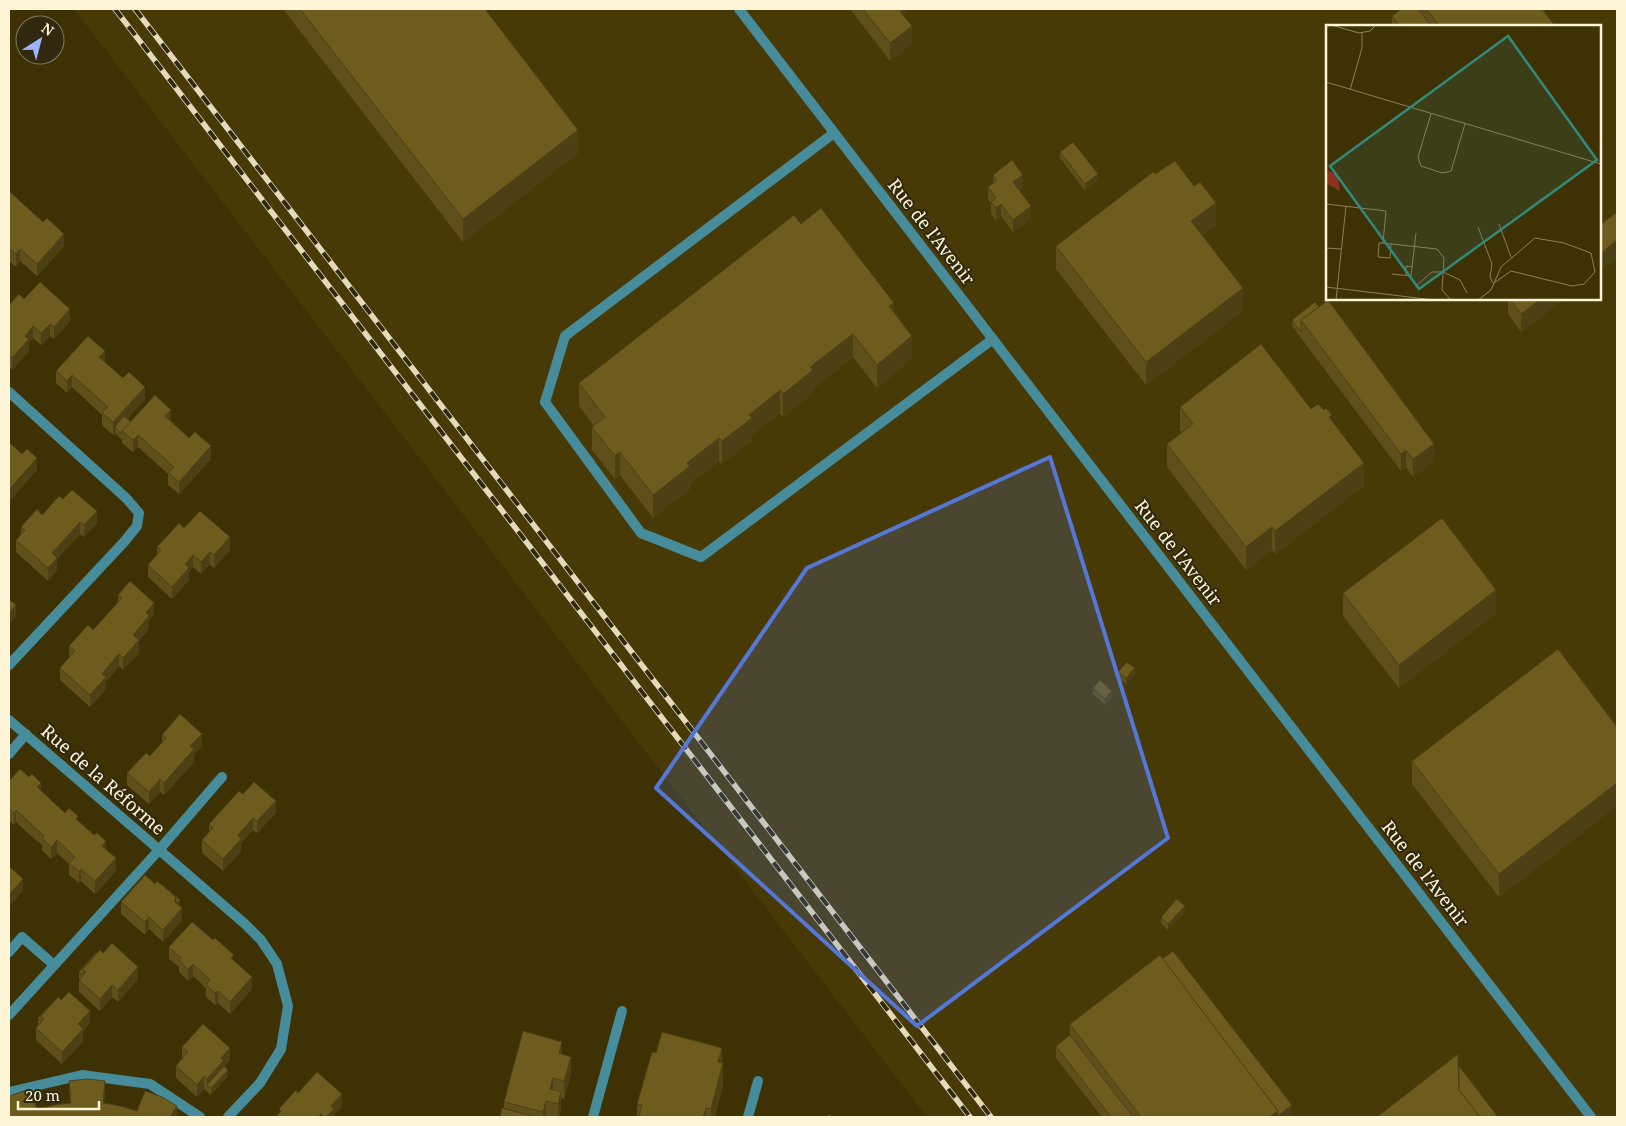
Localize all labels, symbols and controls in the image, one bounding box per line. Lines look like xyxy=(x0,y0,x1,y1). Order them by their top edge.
north arrow xyxy=(15,15,65,65)
text: N xyxy=(38,18,58,40)
inset map xyxy=(1326,25,1601,300)
street label: Rue de l'Avenir xyxy=(883,173,981,290)
street label: Rue de l'Avenir xyxy=(1130,494,1228,611)
street label: Rue de la Réforme xyxy=(37,719,171,840)
street label: Rue de l'Avenir xyxy=(1377,815,1475,932)
scale bar xyxy=(18,1078,99,1110)
text: 20 m xyxy=(25,1085,60,1105)

